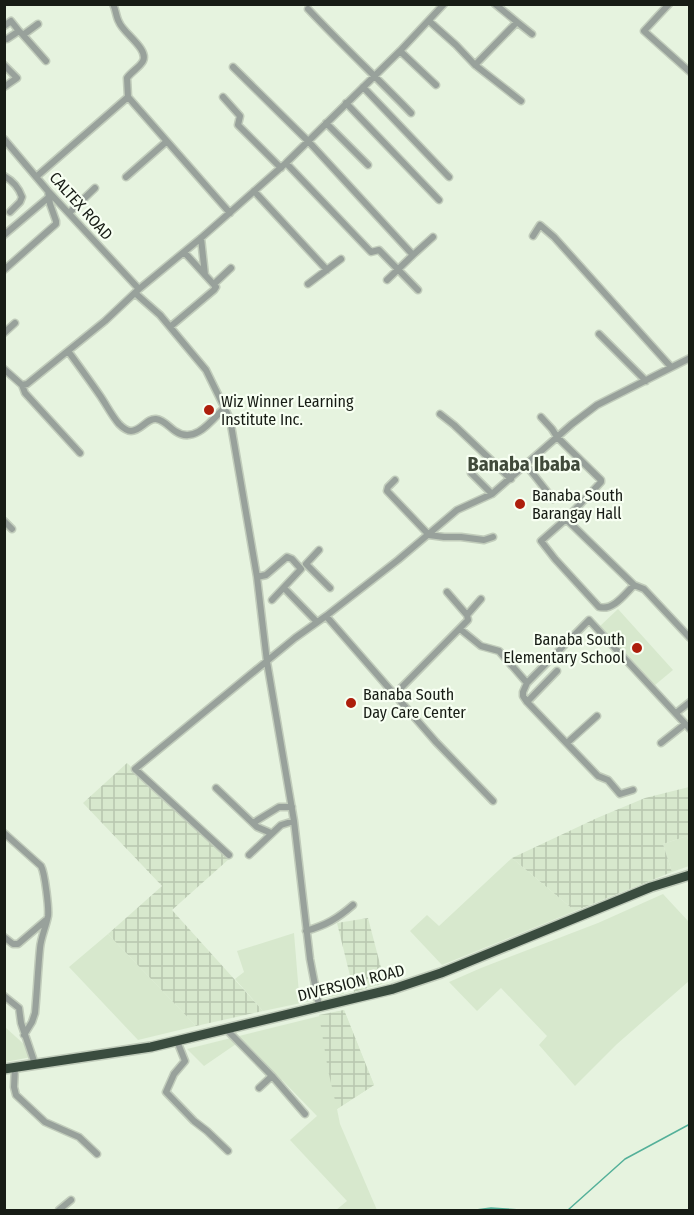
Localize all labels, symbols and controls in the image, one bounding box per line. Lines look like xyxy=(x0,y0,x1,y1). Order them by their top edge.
street label: CALTEX ROAD xyxy=(46,168,116,244)
place label: Wiz Winner Learning Institute Inc. xyxy=(221,392,354,429)
marker: Wiz Winner Learning Institute Inc. xyxy=(202,403,216,417)
district label: Banaba Ibaba xyxy=(468,452,581,476)
place label: Banaba South Barangay Hall xyxy=(532,486,623,523)
marker: Banaba South Barangay Hall xyxy=(513,497,527,511)
place label: Banaba South Elementary School xyxy=(503,630,625,667)
marker: Banaba South Elementary School xyxy=(630,641,644,655)
place label: Banaba South Day Care Center xyxy=(363,685,466,722)
marker: Banaba South Day Care Center xyxy=(344,696,358,710)
street label: DIVERSION ROAD xyxy=(296,961,406,1005)

